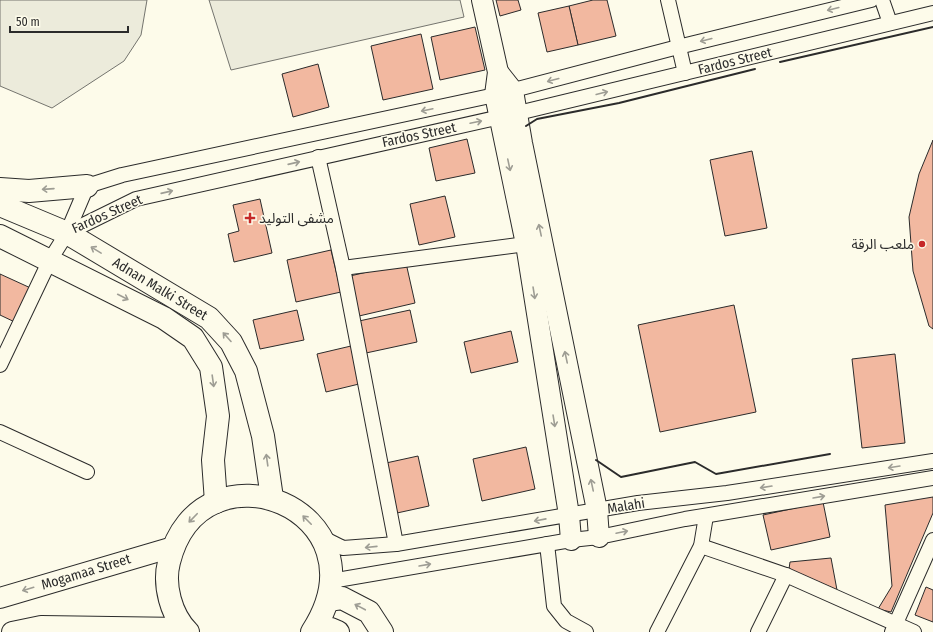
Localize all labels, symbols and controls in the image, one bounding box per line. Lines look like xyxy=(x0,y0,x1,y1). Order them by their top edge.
one-way arrow xyxy=(826,6,839,14)
scale bar xyxy=(10,8,128,34)
text: 50 m xyxy=(16,15,40,29)
one-way arrow xyxy=(700,36,713,44)
street label: Fardos Street xyxy=(696,44,774,78)
one-way arrow xyxy=(547,77,560,84)
one-way arrow xyxy=(595,88,608,96)
one-way arrow xyxy=(421,106,434,114)
one-way arrow xyxy=(469,118,482,126)
street label: Fardos Street xyxy=(380,119,458,151)
one-way arrow xyxy=(287,158,300,166)
one-way arrow xyxy=(506,159,514,172)
one-way arrow xyxy=(42,186,55,193)
one-way arrow xyxy=(160,187,173,195)
street label: Fardos Street xyxy=(69,191,145,237)
place label: مشفى التوليد xyxy=(259,210,334,227)
marker: مشفى التوليد xyxy=(244,212,256,224)
one-way arrow xyxy=(535,224,543,237)
place label: ملعب الرقة xyxy=(851,236,914,253)
marker: ملعب الرقة xyxy=(917,239,927,249)
one-way arrow xyxy=(90,246,102,254)
street label: Adnan Malki Street xyxy=(109,254,211,324)
one-way arrow xyxy=(530,286,538,299)
one-way arrow xyxy=(117,294,129,301)
one-way arrow xyxy=(223,333,232,343)
one-way arrow xyxy=(561,351,569,364)
one-way arrow xyxy=(209,374,217,387)
one-way arrow xyxy=(550,415,558,428)
one-way arrow xyxy=(263,454,271,467)
one-way arrow xyxy=(888,463,901,471)
one-way arrow xyxy=(587,478,595,491)
one-way arrow xyxy=(760,483,773,491)
one-way arrow xyxy=(812,493,825,501)
street label: Malahi xyxy=(606,495,646,517)
one-way arrow xyxy=(189,513,198,523)
one-way arrow xyxy=(302,515,312,525)
one-way arrow xyxy=(534,516,547,524)
one-way arrow xyxy=(615,528,628,536)
one-way arrow xyxy=(365,543,378,551)
street label: Mogamaa Street xyxy=(39,550,133,594)
one-way arrow xyxy=(418,561,431,569)
one-way arrow xyxy=(21,586,34,593)
one-way arrow xyxy=(354,603,366,611)

